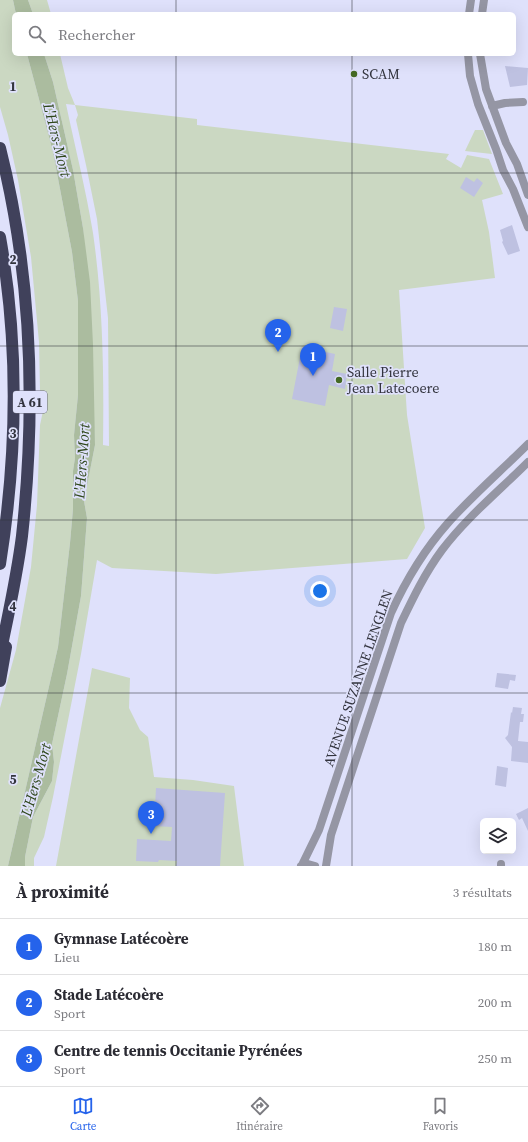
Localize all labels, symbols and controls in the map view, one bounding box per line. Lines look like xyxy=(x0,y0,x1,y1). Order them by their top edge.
search box xyxy=(12,12,516,56)
icon: search xyxy=(26,23,48,45)
text: Rechercher xyxy=(58,24,135,45)
place label: SCAM xyxy=(362,64,400,84)
marker: SCAM xyxy=(349,69,359,79)
text: 1 xyxy=(9,78,17,95)
water label: L'Hers-Mort xyxy=(38,100,77,180)
text: 2 xyxy=(9,251,17,268)
pin: 2 xyxy=(265,319,291,352)
pin: 1 xyxy=(300,343,326,376)
place label: Salle Pierre Jean Latecoere xyxy=(346,362,440,398)
marker: Salle Pierre Jean Latecoere xyxy=(334,375,344,385)
road number: A 61 xyxy=(13,391,47,413)
water label: L'Hers-Mort xyxy=(68,422,95,500)
text: 3 xyxy=(9,425,17,442)
your location xyxy=(310,581,330,601)
street label: AVENUE SUZANNE LENGLEN xyxy=(318,587,398,769)
text: 4 xyxy=(9,598,17,615)
water label: L'Hers-Mort xyxy=(15,740,56,820)
text: 5 xyxy=(9,771,17,788)
pin: 3 xyxy=(138,801,164,834)
map controls xyxy=(480,818,516,854)
button: layers xyxy=(480,818,516,854)
text: À proximité xyxy=(16,880,109,904)
text: 3 résultats xyxy=(453,884,512,901)
text: Gymnase Latécoère xyxy=(54,928,189,949)
text: 1 xyxy=(25,938,33,955)
text: 180 m xyxy=(478,938,512,955)
text: Lieu xyxy=(54,949,80,966)
text: Stade Latécoère xyxy=(54,984,164,1005)
text: 2 xyxy=(25,994,33,1011)
text: 200 m xyxy=(478,994,512,1011)
text: Sport xyxy=(54,1005,85,1022)
text: Centre de tennis Occitanie Pyrénées xyxy=(54,1040,302,1061)
text: 3 xyxy=(25,1050,33,1067)
text: 250 m xyxy=(478,1050,512,1067)
text: Sport xyxy=(54,1061,85,1078)
tab: Carte xyxy=(70,1095,96,1134)
tab: Itinéraire xyxy=(236,1095,283,1134)
tab: Favoris xyxy=(423,1095,458,1134)

